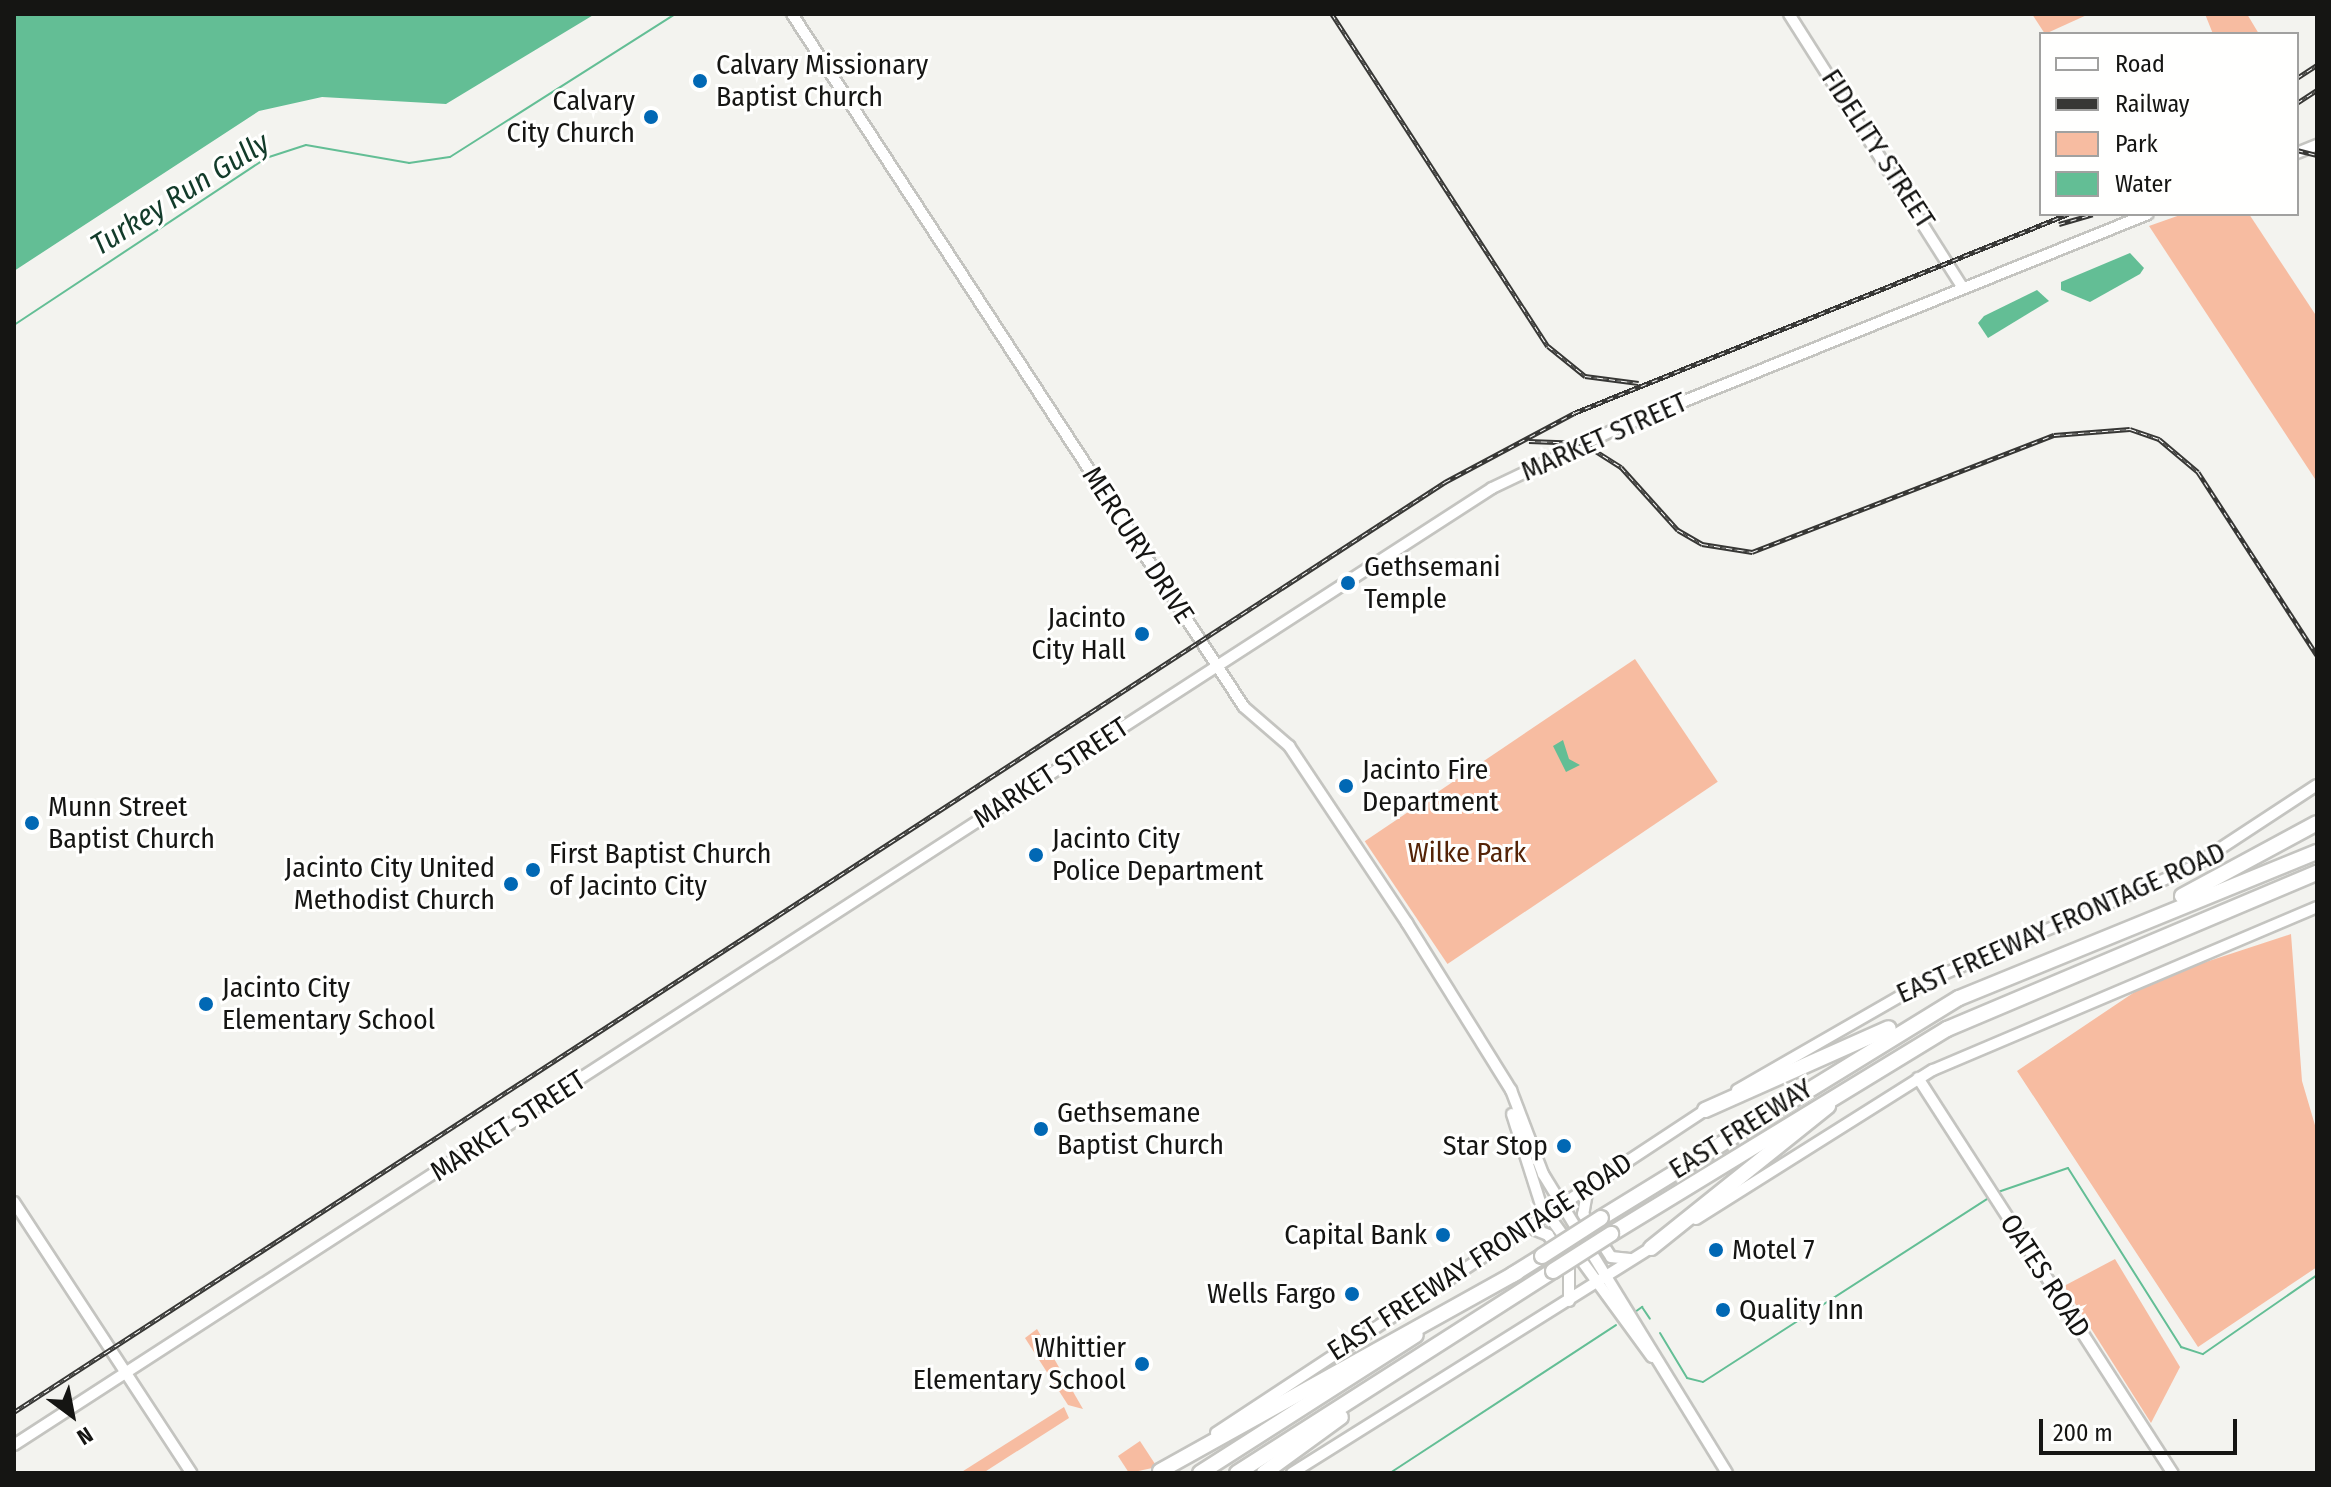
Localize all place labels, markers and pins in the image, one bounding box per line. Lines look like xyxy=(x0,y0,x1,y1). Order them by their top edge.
place label: Calvary Missionary Baptist Church xyxy=(716,48,928,114)
marker: Calvary Missionary Baptist Church xyxy=(691,72,709,90)
place label: Calvary City Church xyxy=(507,84,635,150)
marker: Calvary City Church xyxy=(642,108,660,126)
place label: Gethsemani Temple xyxy=(1364,550,1501,616)
marker: Gethsemani Temple xyxy=(1339,574,1357,592)
place label: Jacinto City Hall xyxy=(1031,601,1126,667)
marker: Jacinto City Hall xyxy=(1133,625,1151,643)
place label: Jacinto Fire Department xyxy=(1362,753,1499,819)
marker: Jacinto Fire Department xyxy=(1337,777,1355,795)
place label: Munn Street Baptist Church xyxy=(48,790,215,856)
marker: Munn Street Baptist Church xyxy=(23,814,41,832)
place label: Jacinto City Police Department xyxy=(1052,822,1264,888)
place label: First Baptist Church of Jacinto City xyxy=(549,837,771,903)
marker: Jacinto City Police Department xyxy=(1027,846,1045,864)
place label: Jacinto City United Methodist Church xyxy=(285,851,495,917)
marker: First Baptist Church of Jacinto City xyxy=(524,861,542,879)
marker: Jacinto City United Methodist Church xyxy=(502,875,520,893)
place label: Jacinto City Elementary School xyxy=(222,971,435,1037)
marker: Jacinto City Elementary School xyxy=(197,995,215,1013)
place label: Gethsemane Baptist Church xyxy=(1057,1096,1224,1162)
marker: Gethsemane Baptist Church xyxy=(1032,1120,1050,1138)
place label: Star Stop xyxy=(1443,1129,1548,1163)
marker: Star Stop xyxy=(1555,1137,1573,1155)
place label: Capital Bank xyxy=(1284,1218,1427,1252)
marker: Capital Bank xyxy=(1434,1226,1452,1244)
place label: Motel 7 xyxy=(1732,1233,1815,1267)
marker: Motel 7 xyxy=(1707,1241,1725,1259)
place label: Wells Fargo xyxy=(1207,1277,1336,1311)
marker: Wells Fargo xyxy=(1343,1285,1361,1303)
place label: Quality Inn xyxy=(1739,1293,1864,1327)
marker: Quality Inn xyxy=(1714,1301,1732,1319)
place label: Whittier Elementary School xyxy=(913,1331,1126,1397)
marker: Whittier Elementary School xyxy=(1133,1355,1151,1373)

